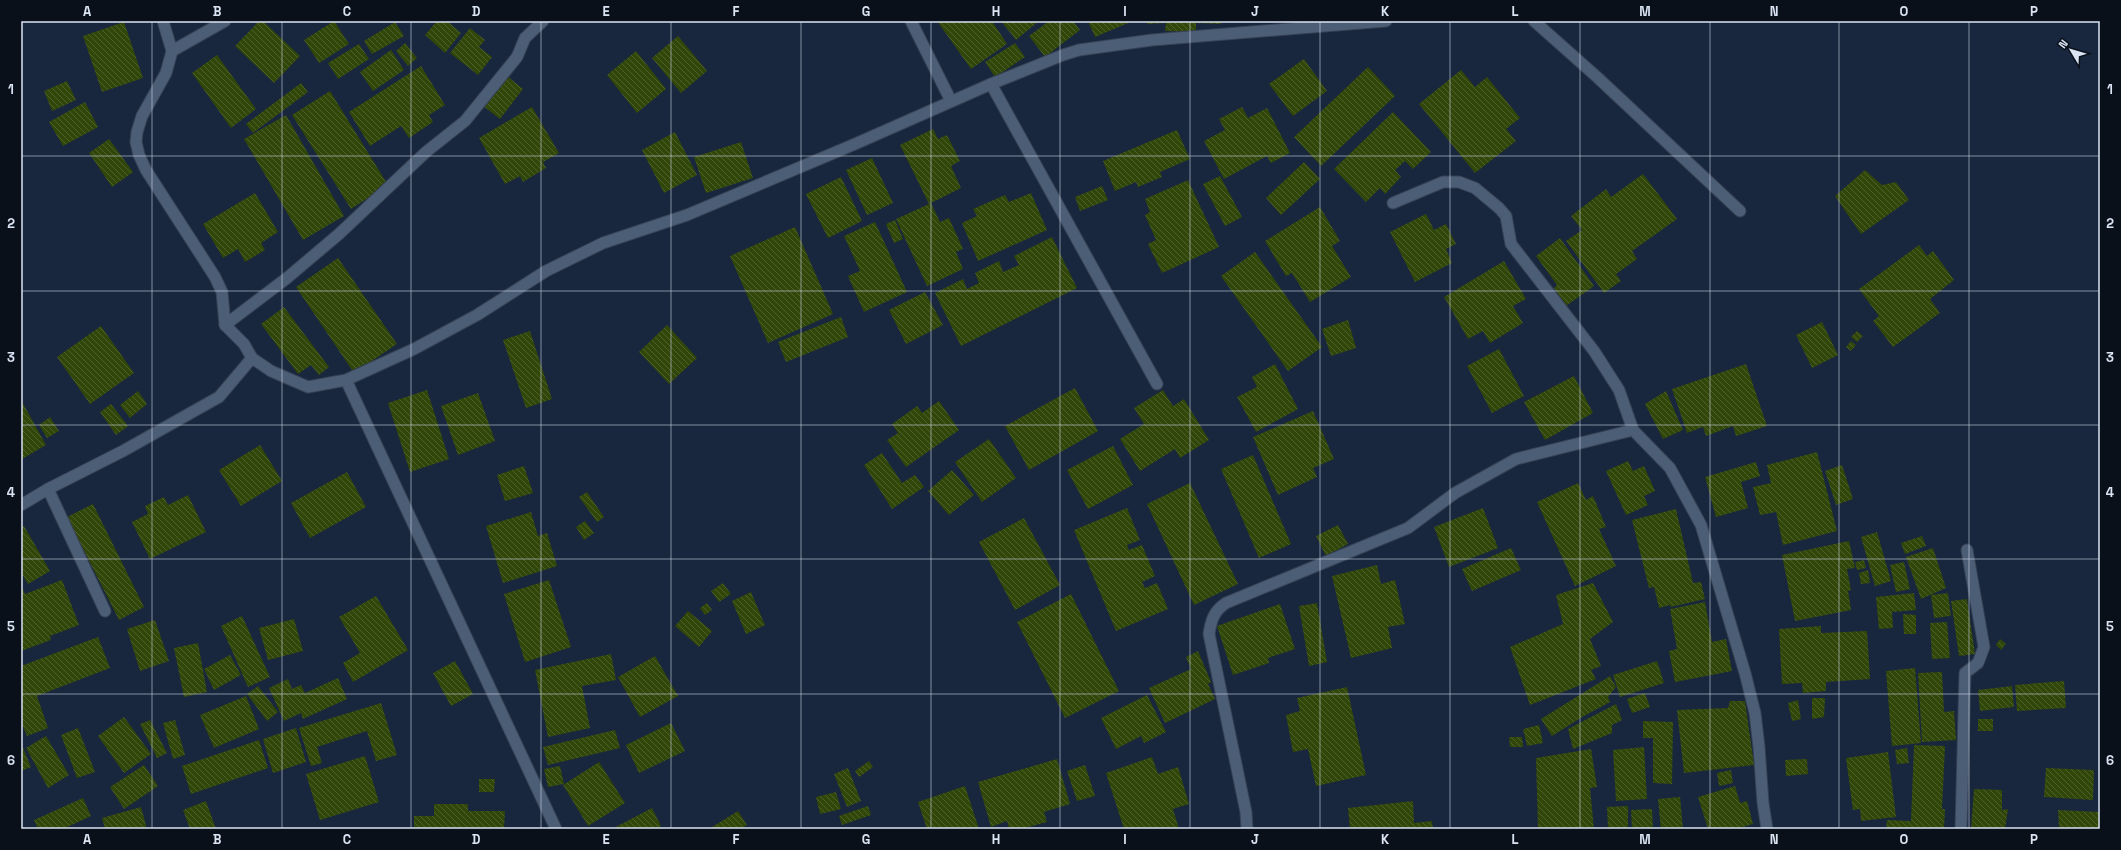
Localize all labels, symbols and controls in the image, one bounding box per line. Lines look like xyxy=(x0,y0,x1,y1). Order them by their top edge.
text: A xyxy=(83,3,92,20)
text: B xyxy=(213,3,222,20)
text: C xyxy=(343,3,351,20)
text: D xyxy=(472,3,481,20)
text: E xyxy=(602,3,610,20)
text: F xyxy=(733,3,740,20)
text: G xyxy=(862,3,870,20)
text: H xyxy=(992,3,1000,20)
text: I xyxy=(1123,3,1127,20)
text: J xyxy=(1251,3,1259,20)
text: K xyxy=(1381,3,1390,20)
text: L xyxy=(1511,3,1519,20)
text: M xyxy=(1639,3,1651,20)
text: N xyxy=(1770,3,1778,20)
text: O xyxy=(1900,3,1909,20)
text: P xyxy=(2030,3,2038,20)
north arrow xyxy=(2051,30,2091,70)
text: N xyxy=(2055,37,2071,51)
text: 1 xyxy=(8,81,14,98)
text: 1 xyxy=(2107,81,2113,98)
text: 2 xyxy=(7,215,15,232)
text: 2 xyxy=(2106,215,2114,232)
text: 3 xyxy=(7,349,15,366)
text: 3 xyxy=(2106,349,2114,366)
text: 4 xyxy=(7,484,15,501)
text: 4 xyxy=(2106,484,2114,501)
text: 5 xyxy=(7,618,15,635)
text: 5 xyxy=(2106,618,2114,635)
text: 6 xyxy=(7,752,15,769)
text: 6 xyxy=(2106,752,2114,769)
text: A xyxy=(83,831,92,848)
text: B xyxy=(213,831,222,848)
text: C xyxy=(343,831,351,848)
text: D xyxy=(472,831,481,848)
text: E xyxy=(602,831,610,848)
text: F xyxy=(733,831,740,848)
text: G xyxy=(862,831,870,848)
text: H xyxy=(992,831,1000,848)
text: I xyxy=(1123,831,1127,848)
text: J xyxy=(1251,831,1259,848)
text: K xyxy=(1381,831,1390,848)
text: L xyxy=(1511,831,1519,848)
text: M xyxy=(1639,831,1651,848)
text: N xyxy=(1770,831,1778,848)
text: O xyxy=(1900,831,1909,848)
text: P xyxy=(2030,831,2038,848)

